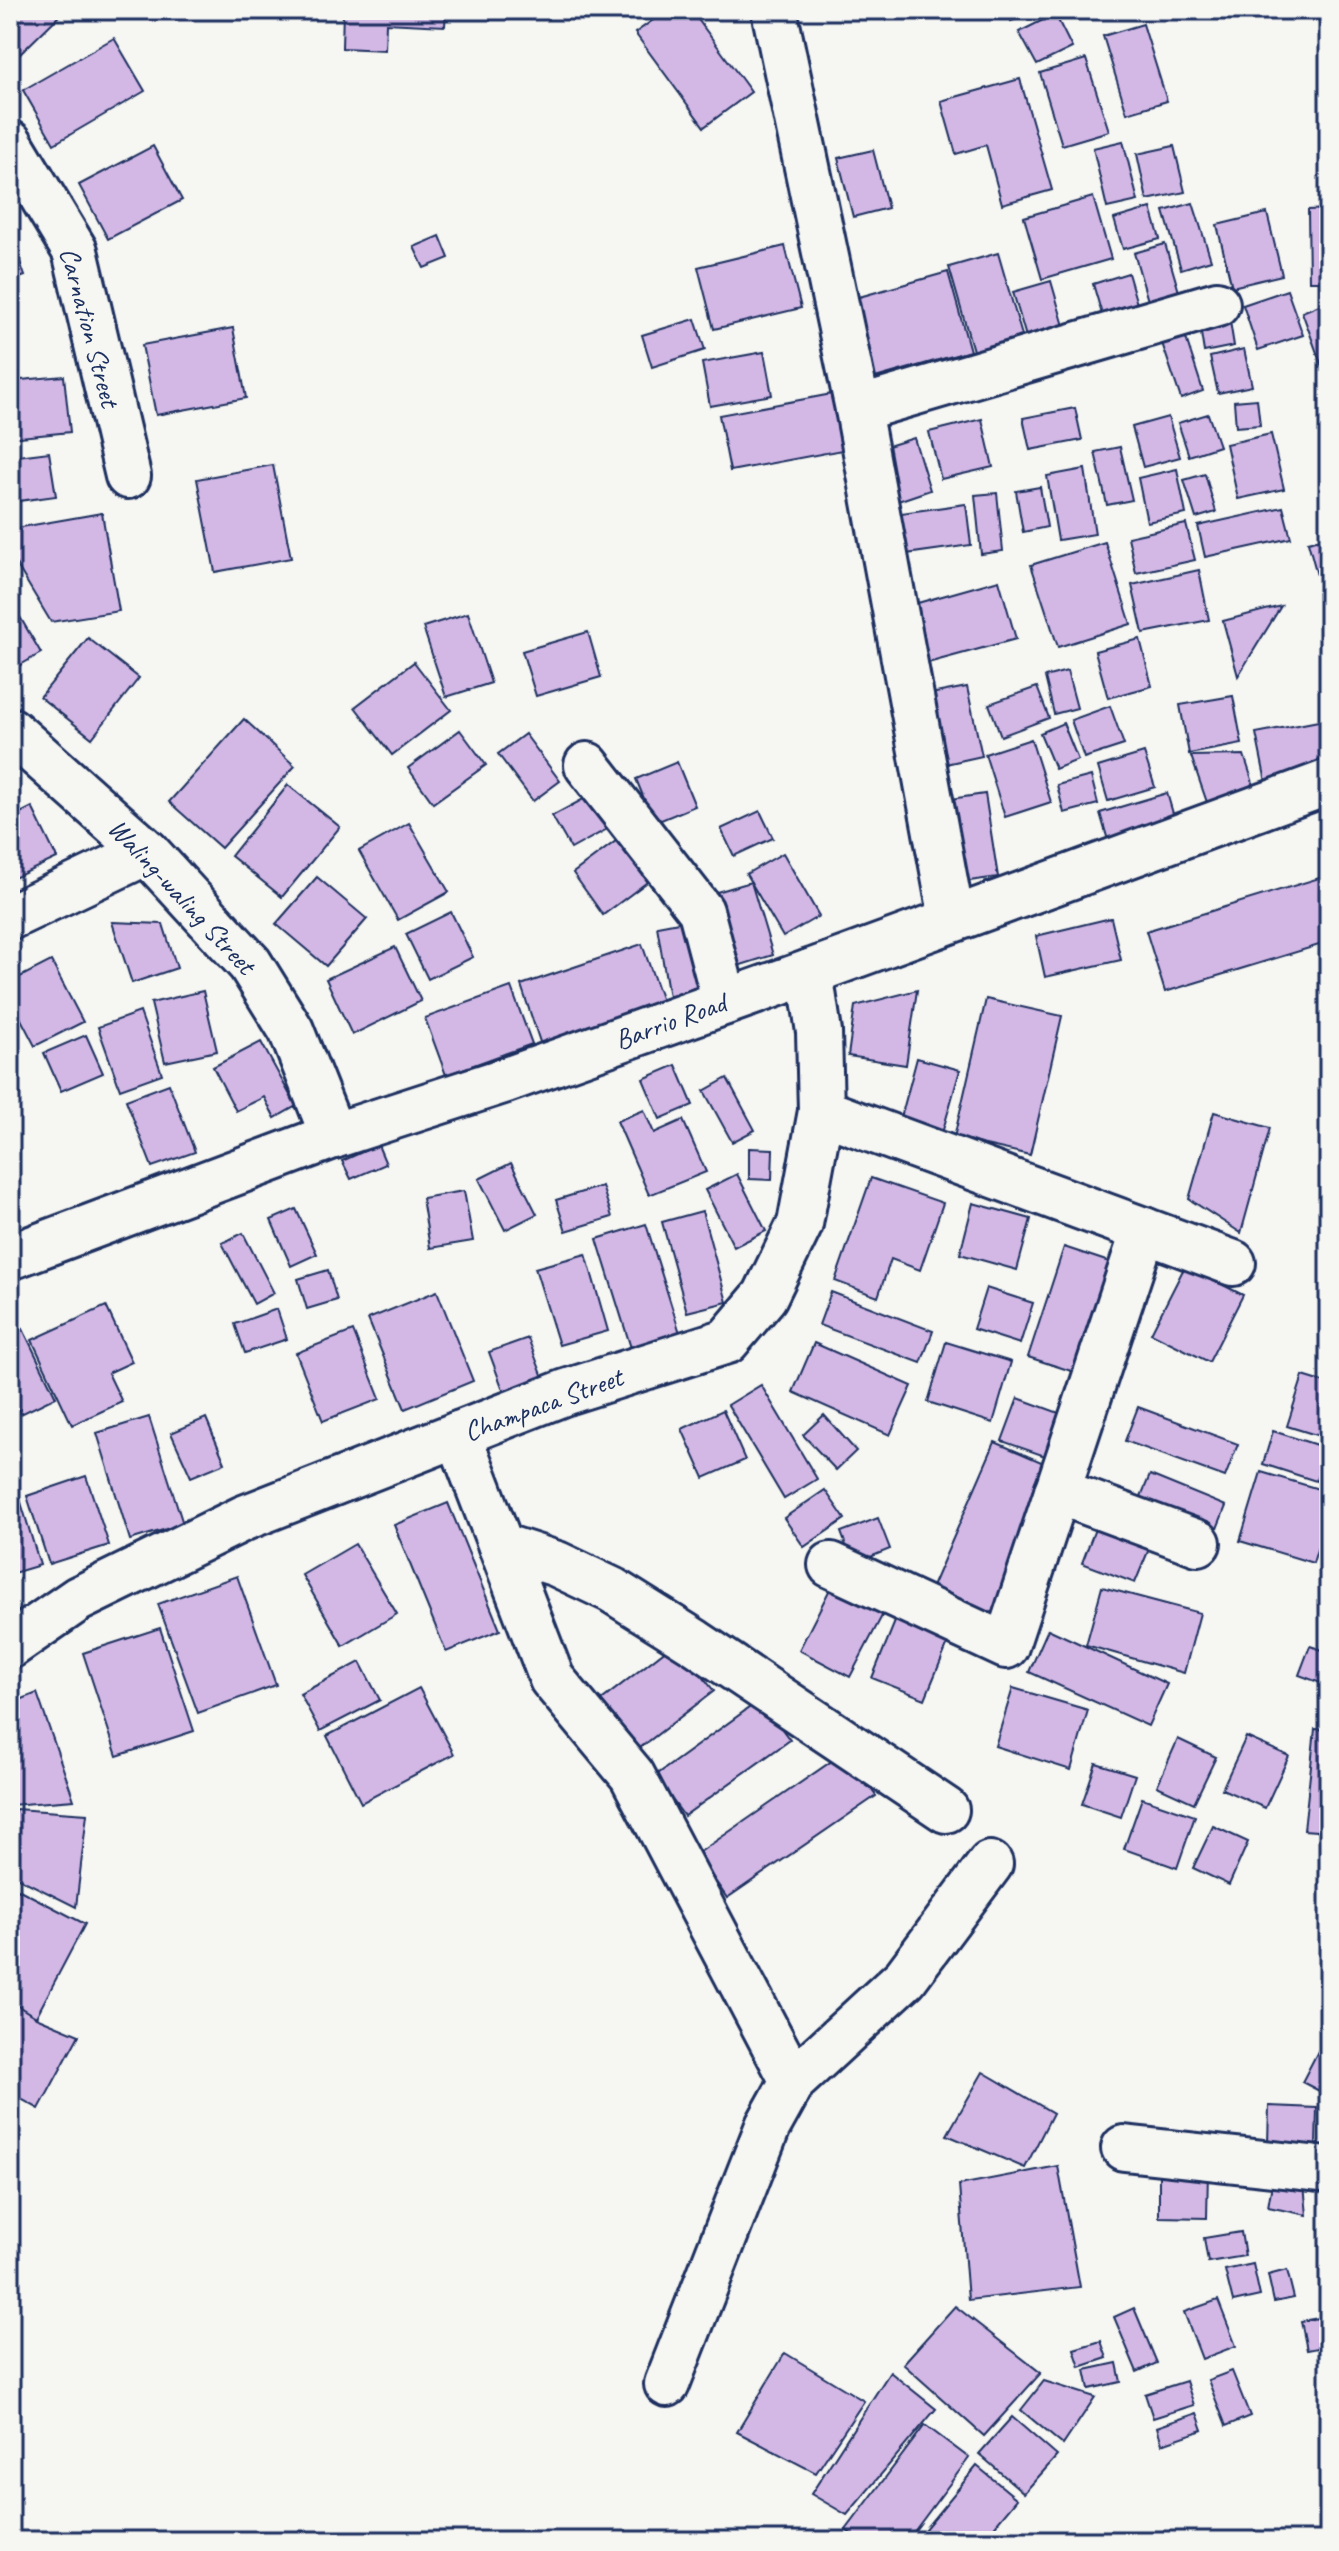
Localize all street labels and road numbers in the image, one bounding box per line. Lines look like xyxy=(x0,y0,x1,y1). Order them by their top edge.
street label: Carnation Street xyxy=(52,243,129,413)
street label: Waling-waling Street xyxy=(101,811,265,983)
street label: Barrio Road xyxy=(610,983,734,1057)
street label: Champaca Street xyxy=(459,1358,630,1449)

